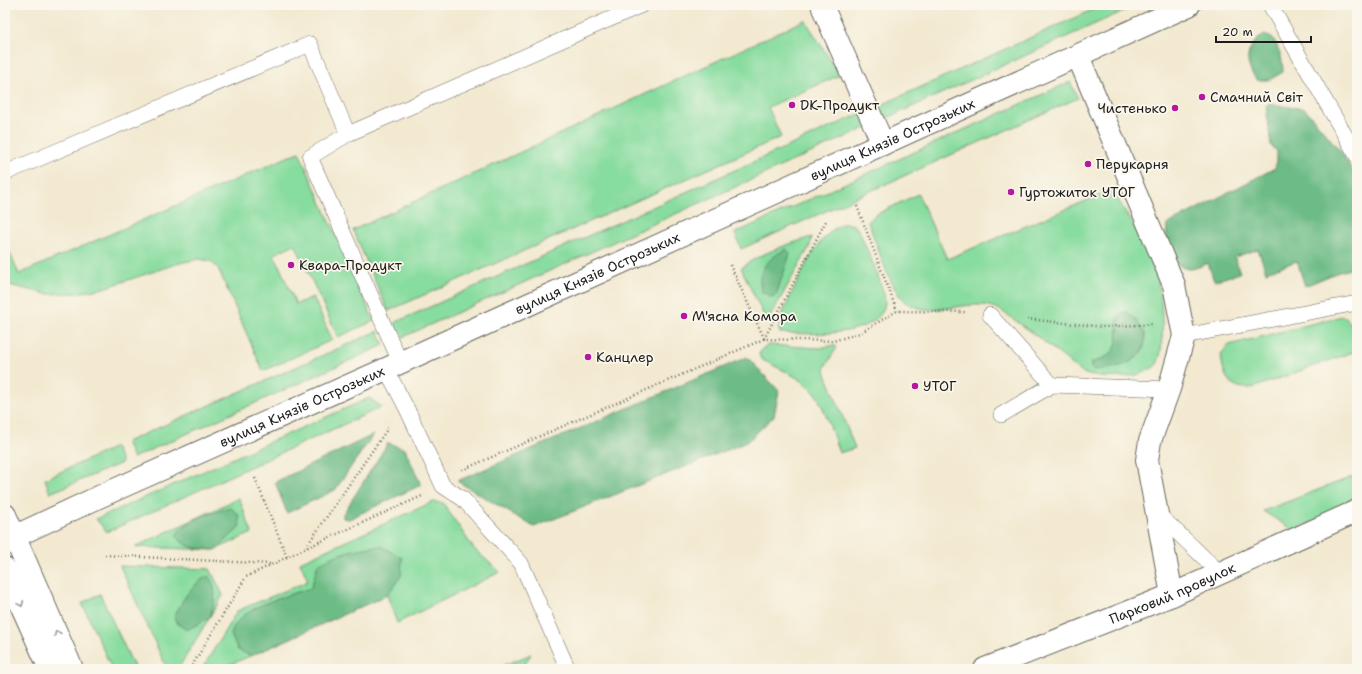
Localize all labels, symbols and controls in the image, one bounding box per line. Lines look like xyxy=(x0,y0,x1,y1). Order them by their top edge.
scale bar xyxy=(1216,18,1311,44)
text: 20 m xyxy=(1222,24,1253,40)
place label: Смачний Світ xyxy=(1210,88,1304,106)
marker: Смачний Світ xyxy=(1197,92,1207,102)
street label: вулиця Князів Острозьких xyxy=(807,94,978,185)
place label: DK-Продукт xyxy=(800,96,880,114)
place label: Чистенько xyxy=(1097,99,1167,117)
marker: DK-Продукт xyxy=(787,100,797,110)
marker: Чистенько xyxy=(1170,103,1180,113)
place label: Перукарня xyxy=(1096,155,1169,173)
marker: Перукарня xyxy=(1083,159,1093,169)
place label: Гуртожиток УТОГ xyxy=(1019,183,1136,201)
marker: Гуртожиток УТОГ xyxy=(1006,187,1016,197)
street label: вулиця Князів Острозьких xyxy=(512,228,683,318)
place label: Квара-Продукт xyxy=(299,256,403,274)
marker: Квара-Продукт xyxy=(286,260,296,270)
place label: М'ясна Комора xyxy=(692,307,797,325)
marker: М'ясна Комора xyxy=(679,311,689,321)
place label: Канцлер xyxy=(596,348,654,366)
marker: Канцлер xyxy=(583,352,593,362)
street label: вулиця Князів Острозьких xyxy=(216,362,387,451)
place label: УТОГ xyxy=(923,377,957,395)
marker: УТОГ xyxy=(910,381,920,391)
street label: Парковий провулок xyxy=(1107,558,1239,628)
one-way arrow xyxy=(16,600,24,607)
one-way arrow xyxy=(53,630,61,637)

